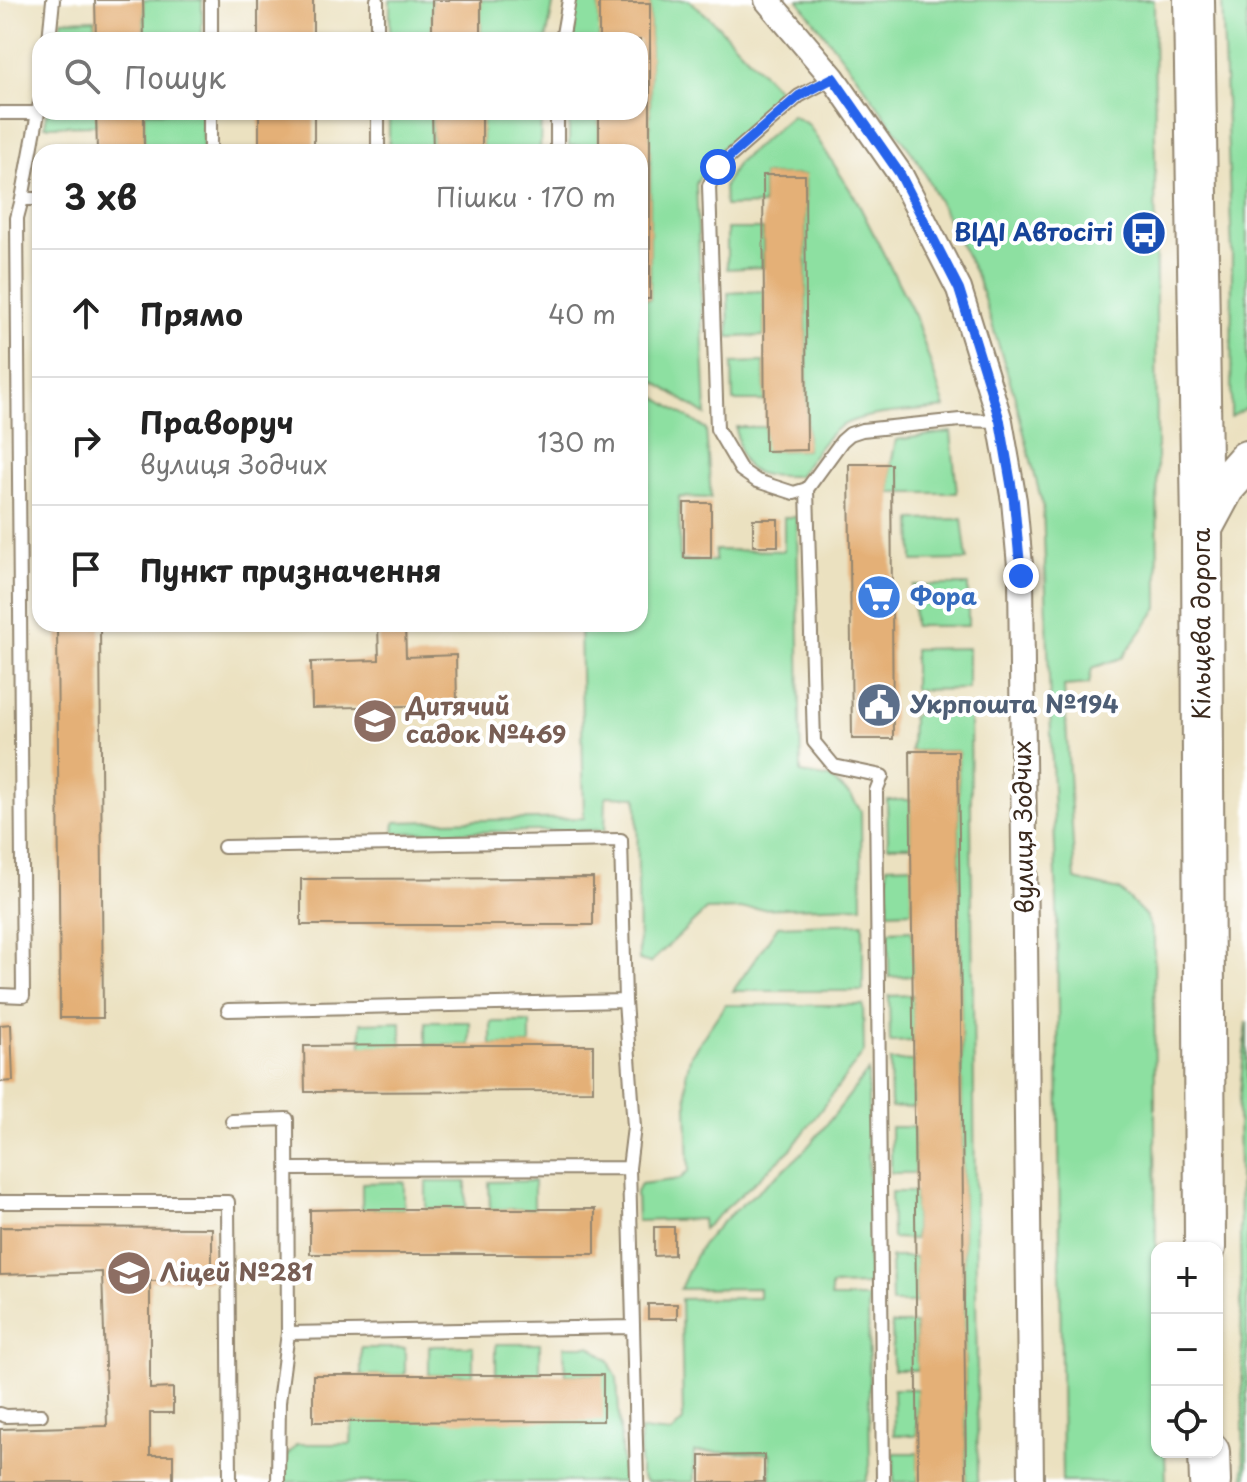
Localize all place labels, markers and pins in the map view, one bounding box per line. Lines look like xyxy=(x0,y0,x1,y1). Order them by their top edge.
bus stop icon: ВІДІ Автосіті xyxy=(1120,209,1168,257)
place label: ВІДІ Автосіті xyxy=(954,213,1113,249)
supermarket icon: Фора xyxy=(855,573,903,621)
place label: Фора xyxy=(910,577,978,613)
public building icon: Укрпошта №194 xyxy=(855,681,903,729)
place label: Укрпошта №194 xyxy=(909,685,1119,721)
place label: Дитячий садок №469 xyxy=(405,687,566,751)
school or university icon: Дитячий садок №469 xyxy=(351,697,399,745)
school or university icon: Ліцей №281 xyxy=(105,1249,153,1297)
place label: Ліцей №281 xyxy=(160,1253,313,1289)

